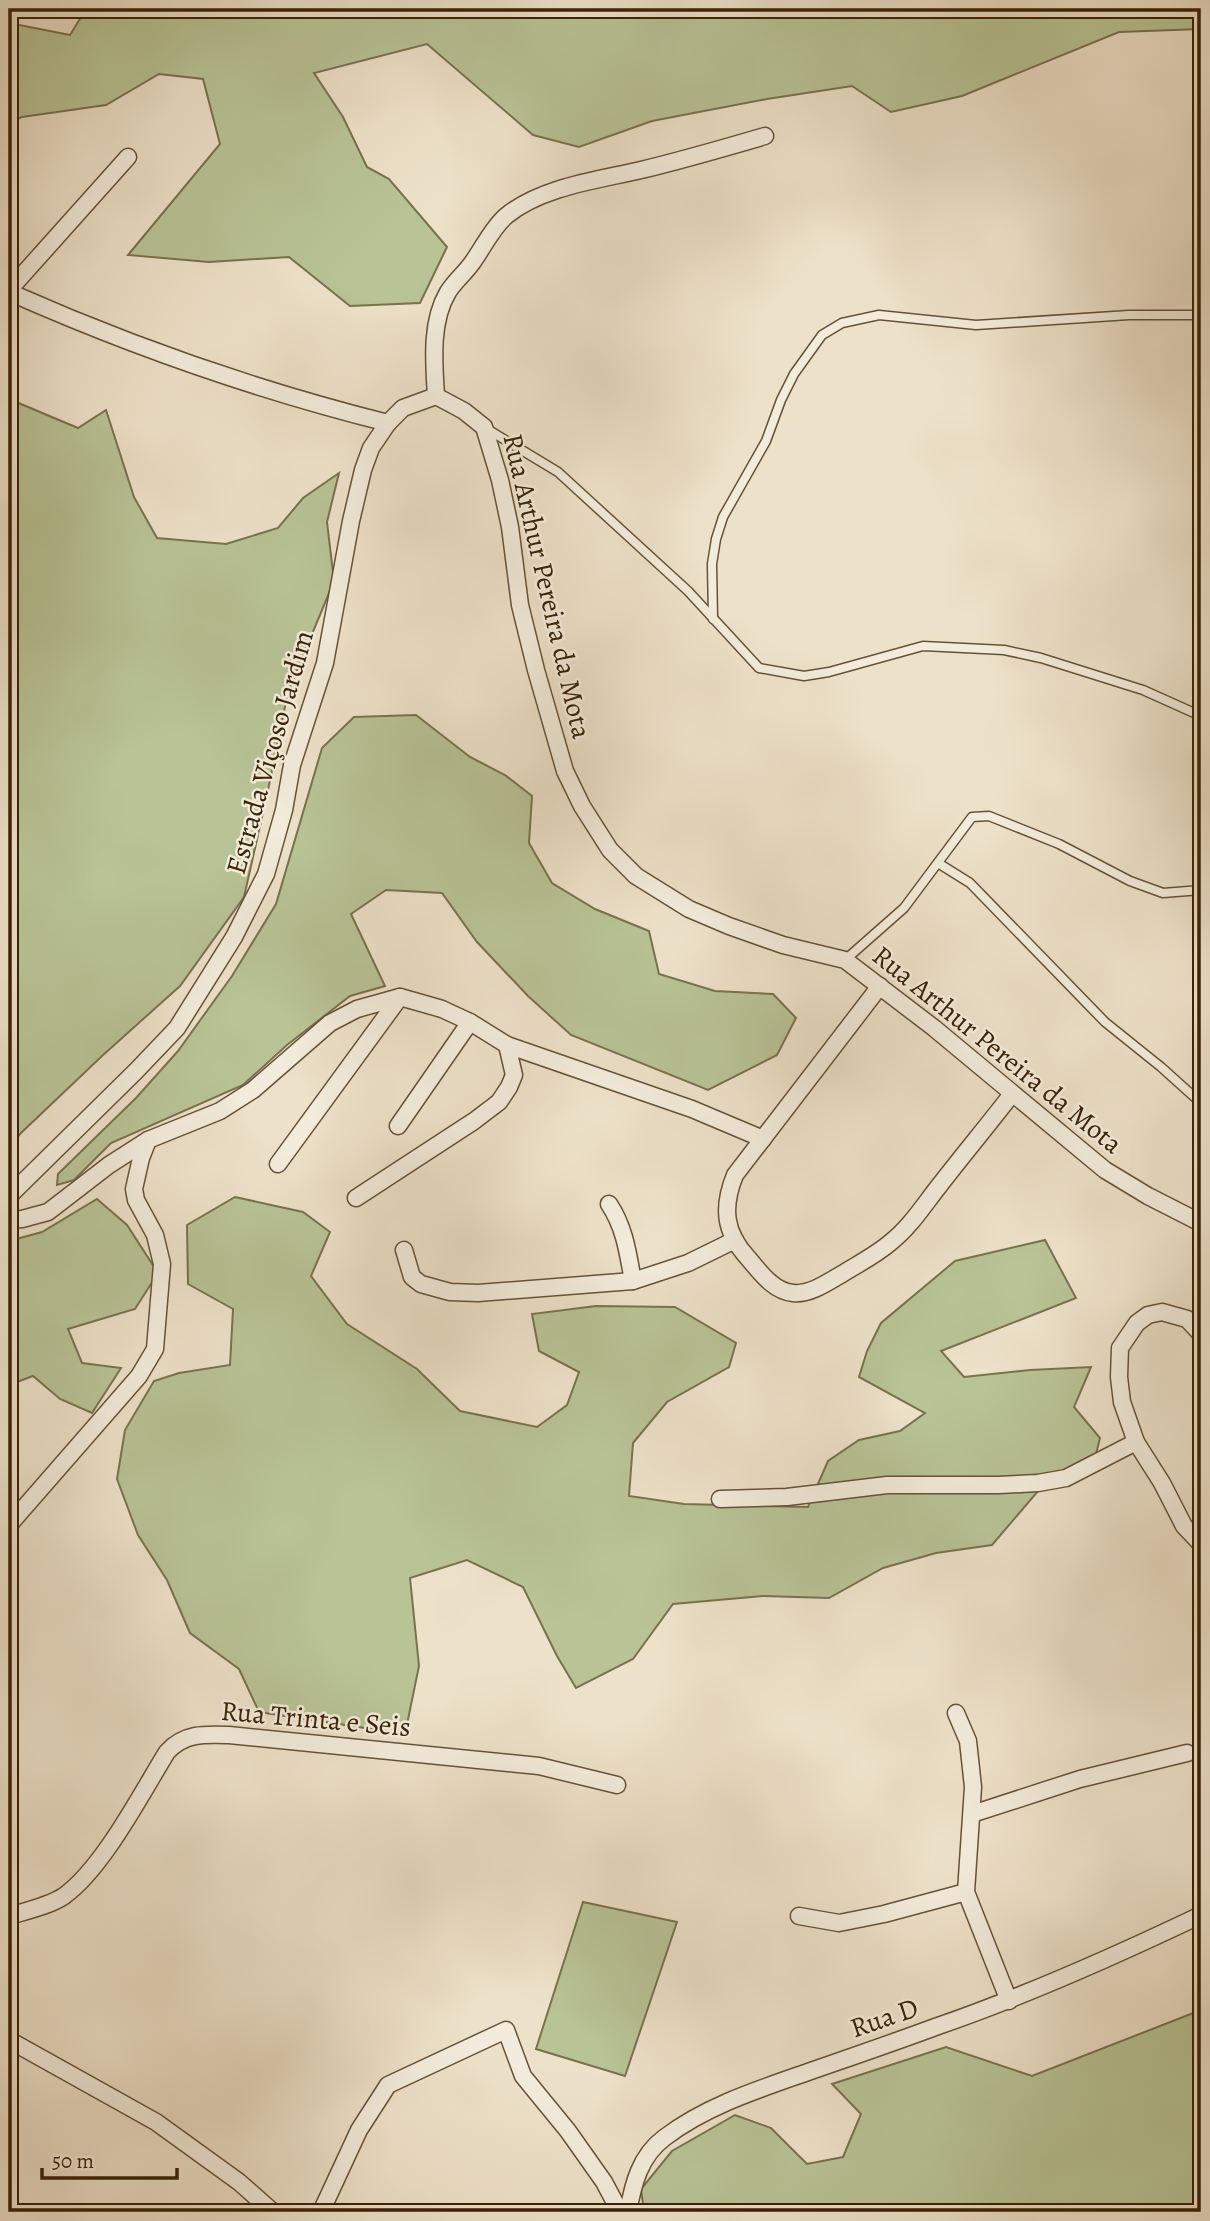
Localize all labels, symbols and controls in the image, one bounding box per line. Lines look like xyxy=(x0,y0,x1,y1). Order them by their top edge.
street label: Rua Arthur Pereira da Mota xyxy=(493,430,601,742)
street label: Estrada Viçoso Jardim xyxy=(217,626,323,879)
street label: Rua Arthur Pereira da Mota xyxy=(864,937,1130,1163)
street label: Rua Trinta e Seis xyxy=(219,1692,412,1746)
street label: Rua D xyxy=(845,1989,923,2047)
scale bar xyxy=(42,2137,177,2181)
text: 50 m xyxy=(52,2147,94,2175)

